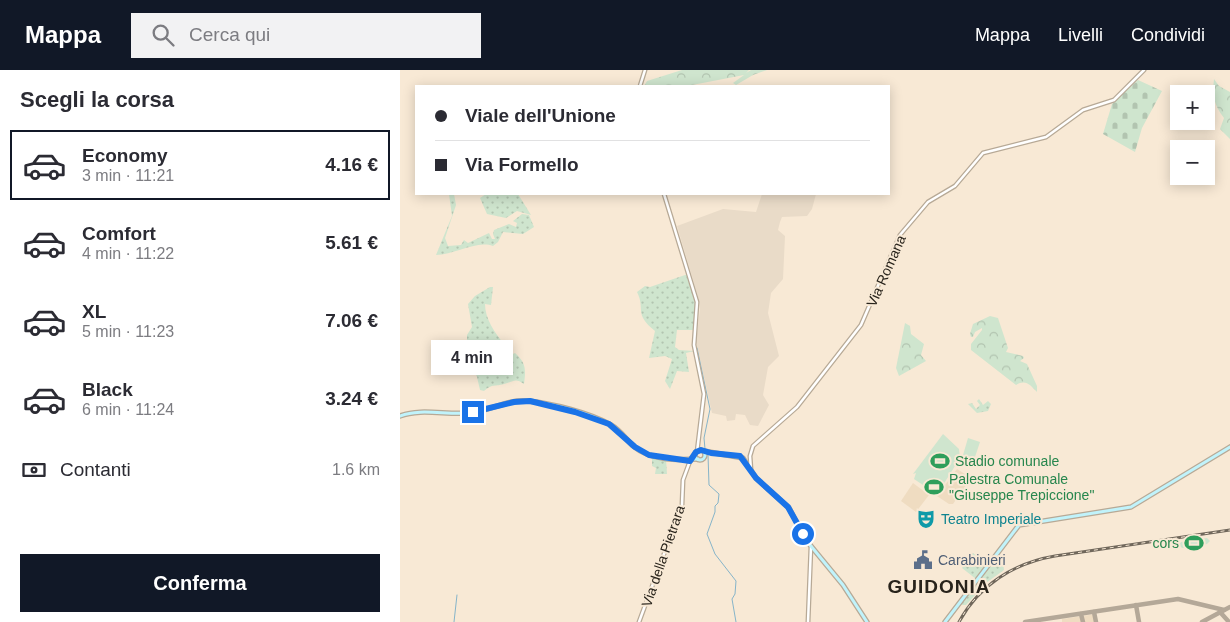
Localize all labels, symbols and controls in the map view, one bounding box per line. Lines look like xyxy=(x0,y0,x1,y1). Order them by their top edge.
search box xyxy=(131,13,481,58)
text: Mappa xyxy=(25,21,101,48)
icon: search xyxy=(149,21,177,49)
text: Cerca qui xyxy=(189,24,270,45)
text: Mappa xyxy=(975,25,1030,45)
text: Livelli xyxy=(1058,25,1103,45)
text: Condividi xyxy=(1131,25,1205,45)
map controls xyxy=(1170,85,1215,185)
button: + xyxy=(1170,85,1215,130)
text: Scegli la corsa xyxy=(20,87,174,112)
text: Viale dell'Unione xyxy=(465,105,616,126)
button: − xyxy=(1170,140,1215,185)
icon: car xyxy=(22,143,67,188)
text: Economy xyxy=(82,145,168,166)
text: 4.16 € xyxy=(325,154,378,175)
text: Via Formello xyxy=(465,154,579,175)
text: 3 min · 11:21 xyxy=(82,167,174,184)
icon: car xyxy=(22,221,67,266)
text: Comfort xyxy=(82,223,156,244)
text: 5.61 € xyxy=(325,232,378,253)
street label: Via Romana xyxy=(863,232,909,309)
text: 4 min · 11:22 xyxy=(82,245,174,262)
icon: car xyxy=(22,299,67,344)
text: XL xyxy=(82,301,106,322)
text: 7.06 € xyxy=(325,310,378,331)
text: 5 min · 11:23 xyxy=(82,323,174,340)
callout: 4 min xyxy=(432,340,514,374)
text: 4 min xyxy=(451,349,493,366)
icon: car xyxy=(22,377,67,422)
text: Black xyxy=(82,379,133,400)
text: 3.24 € xyxy=(325,388,378,409)
text: 6 min · 11:24 xyxy=(82,401,174,418)
route end xyxy=(462,401,484,423)
sports icon: Stadio comunale xyxy=(929,450,951,472)
place label: Stadio comunale xyxy=(955,453,1060,469)
icon: cash xyxy=(20,456,48,484)
text: Contanti xyxy=(60,459,131,480)
text: 1.6 km xyxy=(332,461,380,478)
place label: Palestra Comunale "Giuseppe Trepiccione" xyxy=(949,471,1094,503)
sports icon: Palestra Comunale "Giuseppe Trepiccione" xyxy=(923,476,945,498)
street label: Via della Pietrara xyxy=(638,503,688,609)
theatre icon: Teatro Imperiale xyxy=(915,508,937,530)
place label: Teatro Imperiale xyxy=(941,511,1042,527)
route start xyxy=(792,523,814,545)
sports icon: cors xyxy=(1183,532,1205,554)
place label: cors xyxy=(1153,535,1179,551)
public building icon: Carabinieri xyxy=(912,549,934,571)
place label: Carabinieri xyxy=(938,552,1006,568)
button: Conferma xyxy=(20,554,380,612)
district label: GUIDONIA xyxy=(888,576,991,597)

